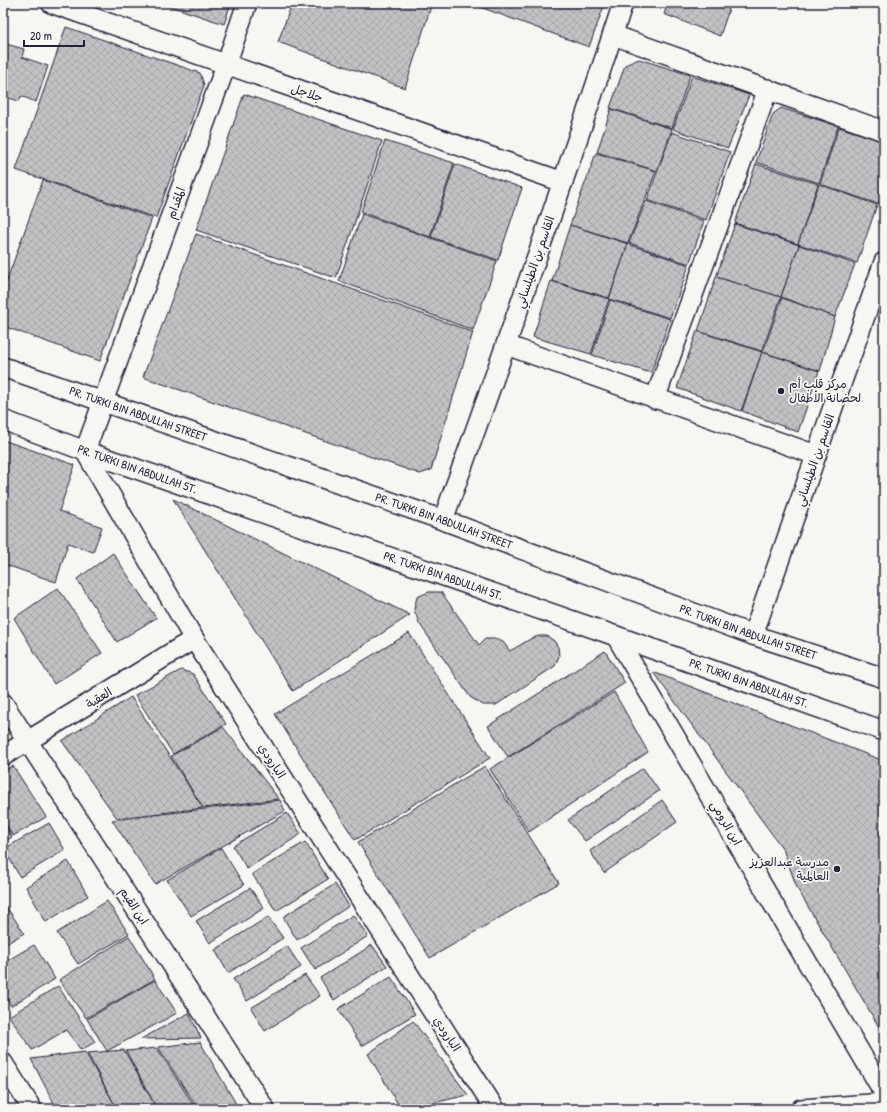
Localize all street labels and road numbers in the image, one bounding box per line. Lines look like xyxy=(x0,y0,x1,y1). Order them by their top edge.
street label: جلاجل xyxy=(289,79,325,106)
street label: المقدام xyxy=(162,185,190,221)
street label: القاسم بن الطيلساني xyxy=(511,213,561,311)
street label: PR. TURKI BIN ABDULLAH STREET xyxy=(67,382,210,445)
street label: القاسم بن الطيلساني xyxy=(791,411,841,509)
street label: PR. TURKI BIN ABDULLAH ST. xyxy=(75,440,199,497)
street label: PR. TURKI BIN ABDULLAH STREET xyxy=(373,488,515,553)
street label: PR. TURKI BIN ABDULLAH ST. xyxy=(381,547,505,604)
street label: PR. TURKI BIN ABDULLAH STREET xyxy=(677,600,820,664)
street label: PR. TURKI BIN ABDULLAH ST. xyxy=(687,654,811,712)
street label: العقبة xyxy=(82,683,115,712)
street label: البارودي xyxy=(254,740,290,782)
street label: ابن الرومي xyxy=(704,797,746,850)
street label: ابن القيم xyxy=(115,884,153,928)
street label: البارودي xyxy=(429,1013,465,1055)

